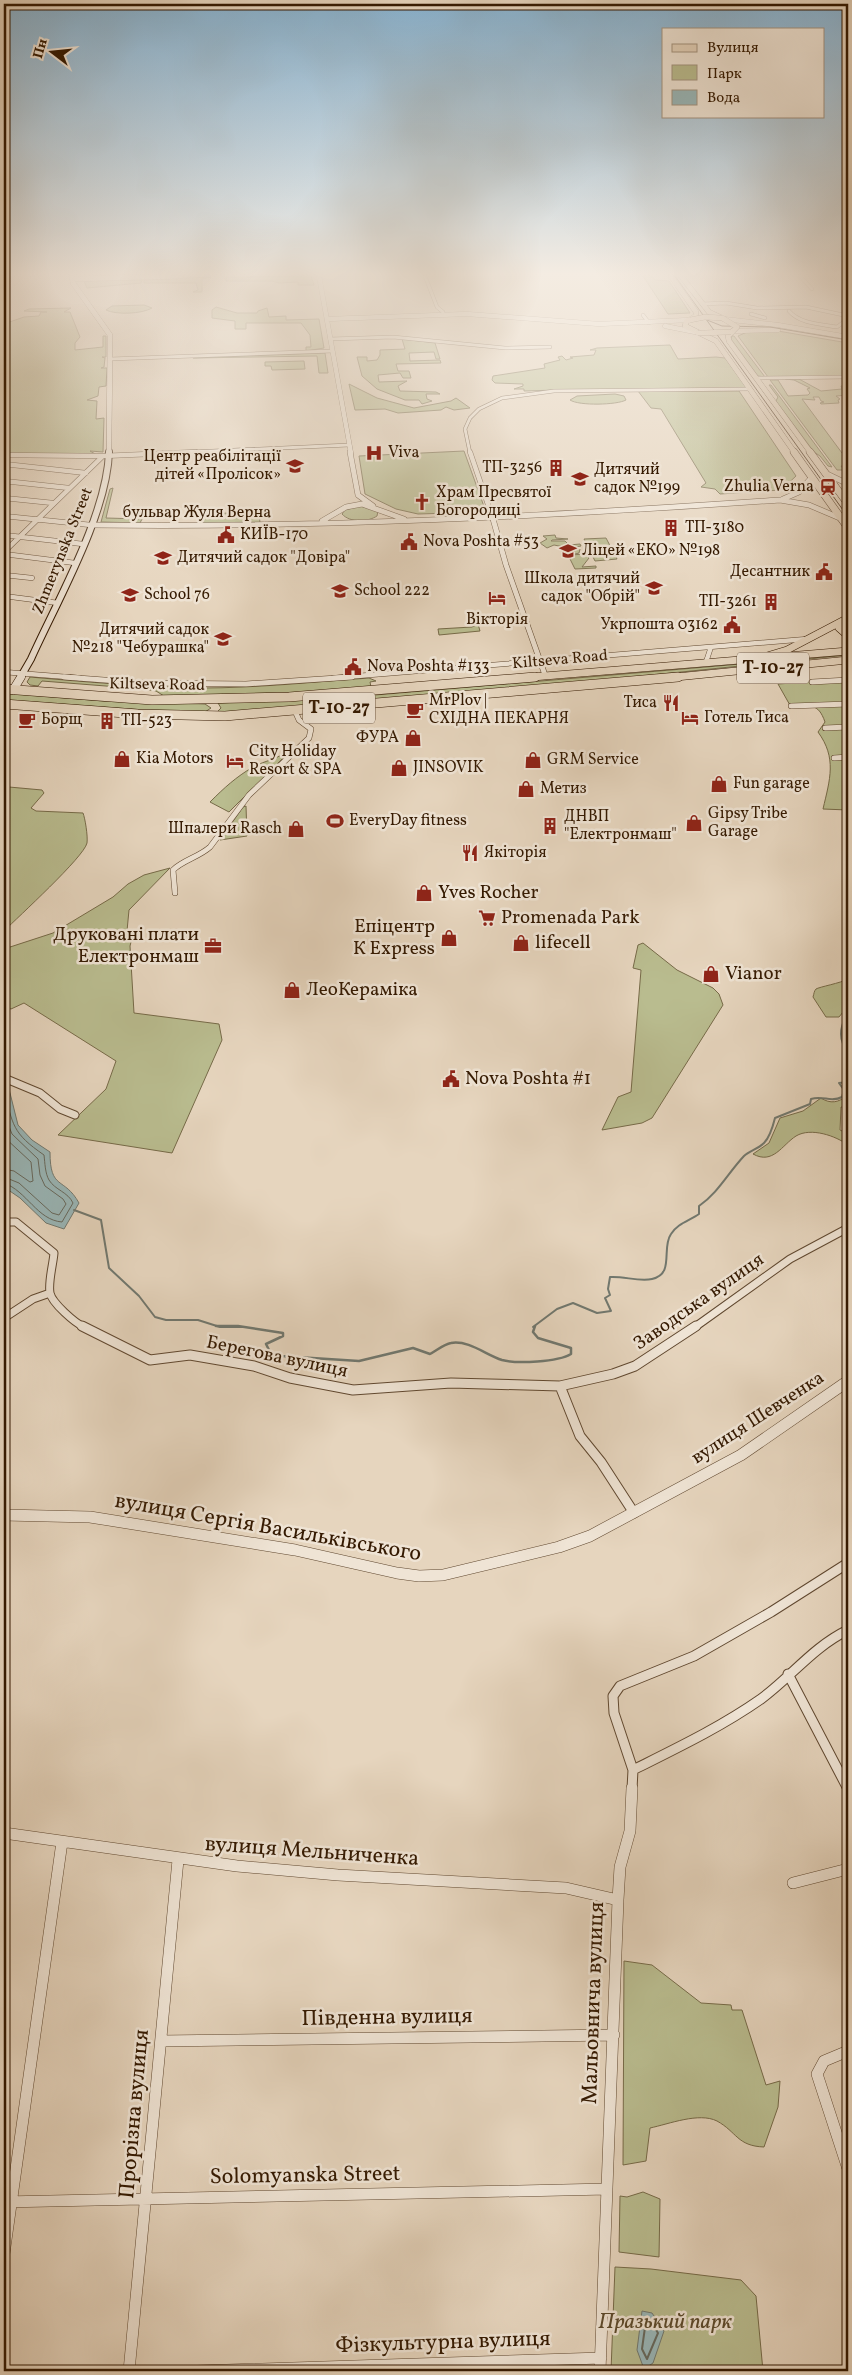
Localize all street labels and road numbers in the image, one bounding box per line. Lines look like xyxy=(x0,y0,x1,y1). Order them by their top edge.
street label: Zhmerynska Street xyxy=(28,484,99,618)
street label: бульвар Жуля Верна xyxy=(123,502,271,524)
street label: Kiltseva Road xyxy=(511,645,609,675)
road number: Т-10-27 xyxy=(737,652,809,684)
street label: Kiltseva Road xyxy=(109,673,205,697)
road number: Т-10-27 xyxy=(303,692,375,724)
street label: Заводська вулиця xyxy=(628,1247,770,1357)
street label: Берегова вулиця xyxy=(204,1329,350,1385)
street label: вулиця Шевченка xyxy=(686,1365,830,1471)
street label: вулиця Сергія Васильківського xyxy=(112,1486,424,1570)
street label: вулиця Мельниченка xyxy=(204,1829,420,1875)
street label: Мальовнича вулиця xyxy=(575,1901,613,2105)
street label: Південна вулиця xyxy=(301,2001,473,2035)
street label: Прорізна вулиця xyxy=(112,2028,158,2200)
street label: Solomyanska Street xyxy=(209,2159,401,2193)
street label: Фізкультурна вулиця xyxy=(335,2324,551,2362)

